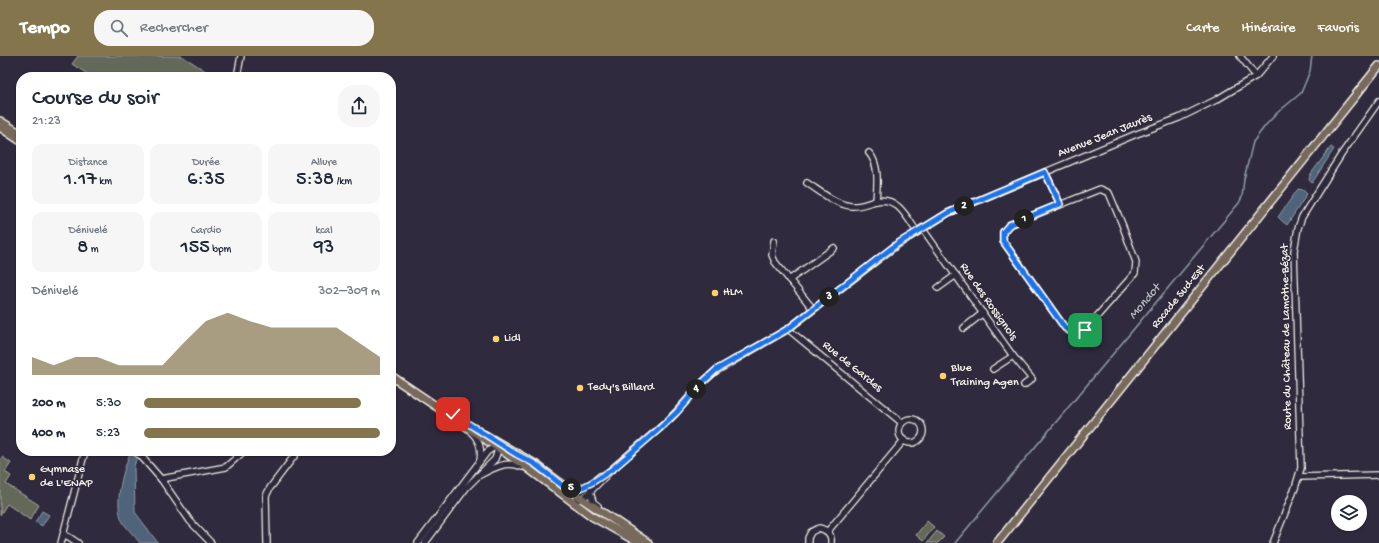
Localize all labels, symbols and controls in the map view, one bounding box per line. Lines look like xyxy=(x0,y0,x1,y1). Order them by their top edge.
search box xyxy=(94,10,374,46)
text: Tempo xyxy=(20,17,70,40)
icon: search xyxy=(108,17,130,39)
text: Rechercher xyxy=(140,19,208,37)
text: Carte xyxy=(1186,20,1220,37)
text: Itinéraire xyxy=(1242,20,1295,37)
text: Favoris xyxy=(1317,20,1359,37)
button: share xyxy=(338,85,380,127)
text: Course du soir xyxy=(32,86,159,112)
street label: Avenue Jean Jaurès xyxy=(1056,111,1155,161)
text: 21:23 xyxy=(32,114,61,129)
text: Distance xyxy=(69,157,107,169)
text: Durée xyxy=(192,157,220,169)
text: Allure xyxy=(311,157,337,169)
text: 1.17 xyxy=(64,169,97,192)
text: 6:35 xyxy=(187,169,225,192)
text: 5:38 xyxy=(296,169,334,192)
text: km xyxy=(97,176,112,188)
text: /km xyxy=(334,176,352,188)
pin: 2 xyxy=(954,196,974,216)
text: 2 xyxy=(961,200,967,212)
pin: 1 xyxy=(1014,209,1034,229)
text: 1 xyxy=(1022,213,1026,225)
text: Dénivelé xyxy=(68,225,108,237)
text: Cardio xyxy=(191,225,221,237)
text: kcal xyxy=(315,225,333,237)
text: 8 xyxy=(77,237,88,260)
text: 155 xyxy=(181,237,210,260)
text: 93 xyxy=(314,237,334,260)
street label: Route du Château de Lamothe-Bézat xyxy=(1278,243,1296,430)
text: m xyxy=(88,244,99,256)
text: bpm xyxy=(210,244,231,256)
street label: Rue des Rossignols xyxy=(956,261,1020,344)
street label: Rocade Sud-Est xyxy=(1149,261,1210,332)
water label: Mondot xyxy=(1126,279,1166,323)
text: Dénivelé xyxy=(32,284,78,299)
text: 302–309 m xyxy=(319,284,380,299)
place label: HLM xyxy=(723,286,743,300)
pin: 3 xyxy=(819,287,839,307)
marker: HLM xyxy=(710,288,720,298)
text: 3 xyxy=(826,291,832,303)
pin xyxy=(1068,313,1102,347)
icon: arrive xyxy=(1074,319,1096,341)
place label: Lidl xyxy=(504,332,521,346)
marker: Lidl xyxy=(491,334,501,344)
street label: Rue de Gardes xyxy=(819,339,885,396)
place label: Blue Training Agen xyxy=(950,362,1019,390)
marker: Blue Training Agen xyxy=(938,371,948,381)
pin: 4 xyxy=(686,379,706,399)
place label: Tedy's Billard xyxy=(587,381,655,395)
marker: Tedy's Billard xyxy=(575,383,585,393)
text: 4 xyxy=(693,383,699,395)
text: 200 m xyxy=(32,396,65,411)
text: 5:30 xyxy=(96,396,121,411)
pin xyxy=(436,397,470,431)
icon: check xyxy=(442,403,464,425)
text: 400 m xyxy=(32,426,65,441)
text: 5:23 xyxy=(96,426,120,441)
place label: Gymnase de L'ENAP xyxy=(40,463,93,491)
marker: Gymnase de L'ENAP xyxy=(27,472,37,482)
pin: 5 xyxy=(561,478,581,498)
text: 5 xyxy=(568,482,574,494)
map controls xyxy=(1331,495,1367,531)
button: layers xyxy=(1331,495,1367,531)

